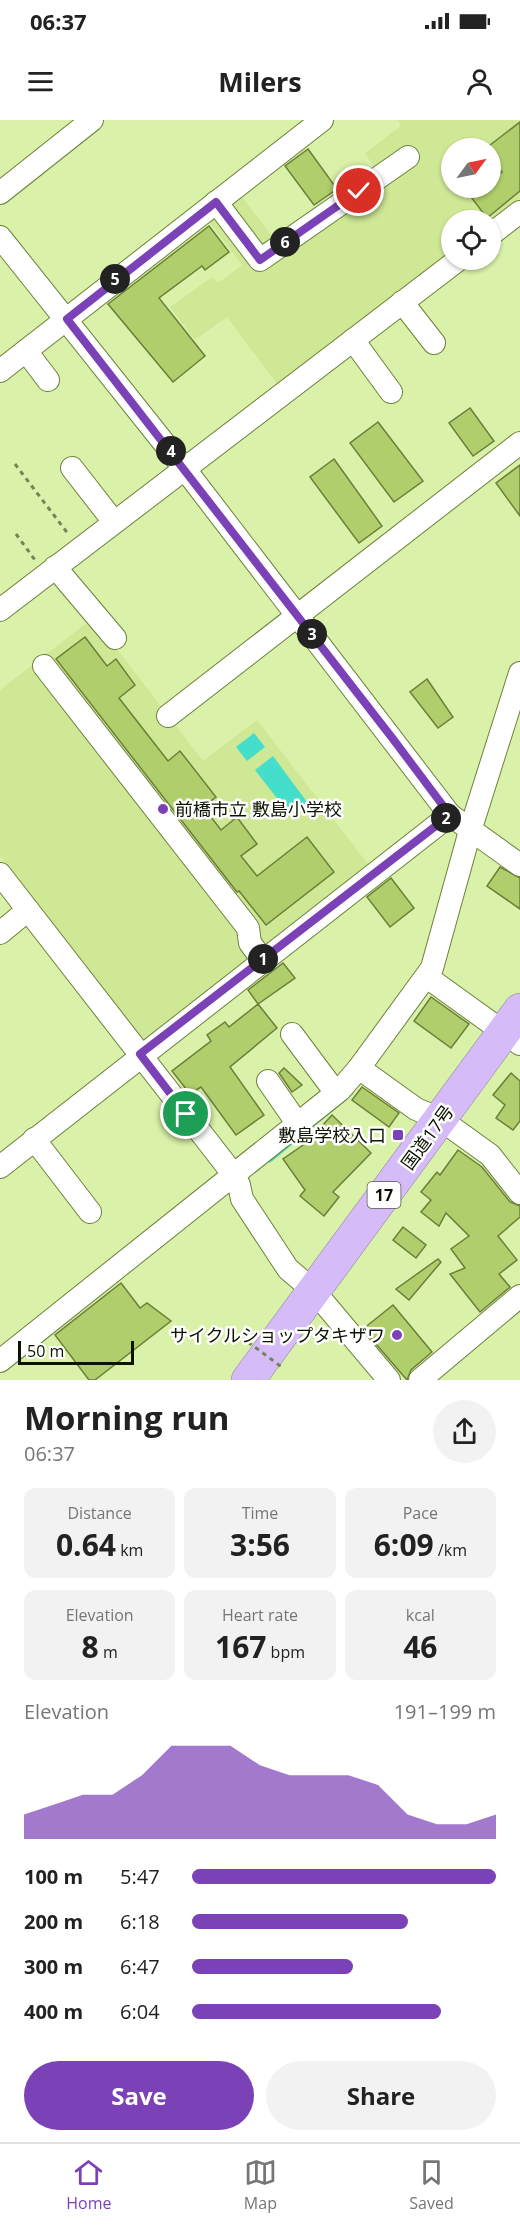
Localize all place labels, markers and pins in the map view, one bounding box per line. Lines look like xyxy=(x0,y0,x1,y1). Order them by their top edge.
pin xyxy=(333,165,384,216)
pin: 6 xyxy=(270,227,300,257)
pin: 5 xyxy=(100,264,130,294)
pin: 4 xyxy=(156,436,186,466)
pin: 3 xyxy=(297,619,327,649)
place label: 前橋市立 敷島小学校 xyxy=(175,797,342,821)
marker: 前橋市立 敷島小学校 xyxy=(156,802,170,816)
pin: 2 xyxy=(431,803,461,833)
pin: 1 xyxy=(248,944,278,974)
pin xyxy=(160,1088,211,1139)
place label: 敷島学校入口 xyxy=(278,1123,386,1147)
marker: 敷島学校入口 xyxy=(391,1128,405,1142)
place label: サイクルショップタキザワ xyxy=(170,1323,385,1347)
marker: サイクルショップタキザワ xyxy=(390,1328,404,1342)

